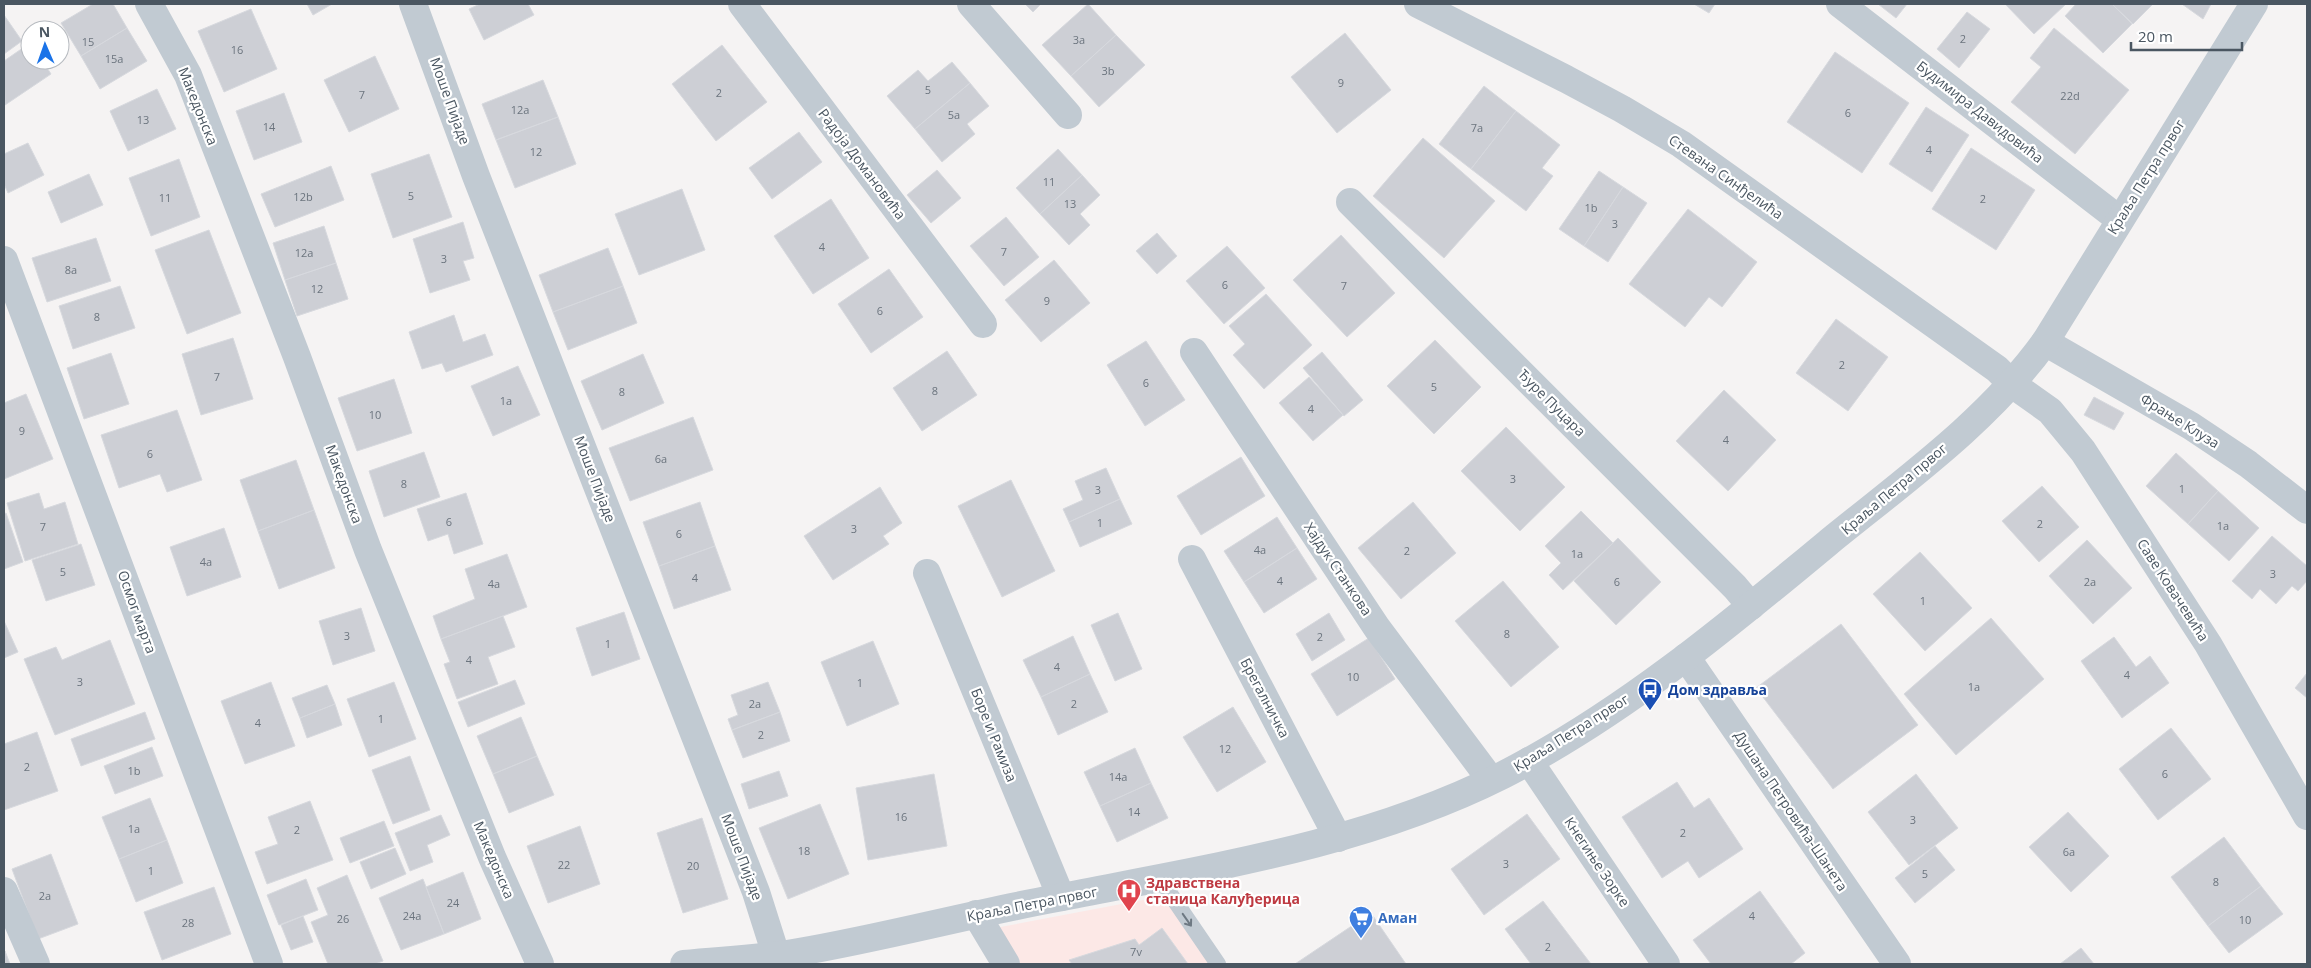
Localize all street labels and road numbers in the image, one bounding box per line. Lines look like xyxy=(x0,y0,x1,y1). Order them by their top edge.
street label: Моше Пијаде xyxy=(426,55,475,147)
street label: Будимира Давидовића xyxy=(1913,56,2048,167)
street label: Македонска xyxy=(174,64,223,148)
street label: Радоја Домановића xyxy=(814,104,910,223)
street label: Краља Петра првог xyxy=(2102,116,2189,238)
street label: Стевана Синђелића xyxy=(1665,130,1787,223)
street label: Ђуре Пуцара xyxy=(1515,365,1590,440)
street label: Фрање Клуза xyxy=(2137,389,2223,452)
street label: Моше Пијаде xyxy=(570,433,621,525)
street label: Краља Петра првог xyxy=(1837,439,1951,538)
street label: Македонска xyxy=(321,442,368,526)
street label: Хајдук Станкова xyxy=(1300,518,1377,619)
street label: Саве Ковачевића xyxy=(2133,535,2214,645)
street label: Осмог марта xyxy=(114,568,161,656)
street label: Брегалничка xyxy=(1236,654,1295,741)
street label: Боре и Рамиза xyxy=(967,685,1022,785)
street label: Краља Петра првог xyxy=(1510,689,1632,776)
street label: Душана Петровића-Шанета xyxy=(1730,727,1852,895)
street label: Моше Пијаде xyxy=(717,811,768,903)
street label: Кнегиње Зорке xyxy=(1560,813,1635,910)
street label: Македонска xyxy=(470,818,519,901)
street label: Краља Петра првог xyxy=(965,882,1099,925)

